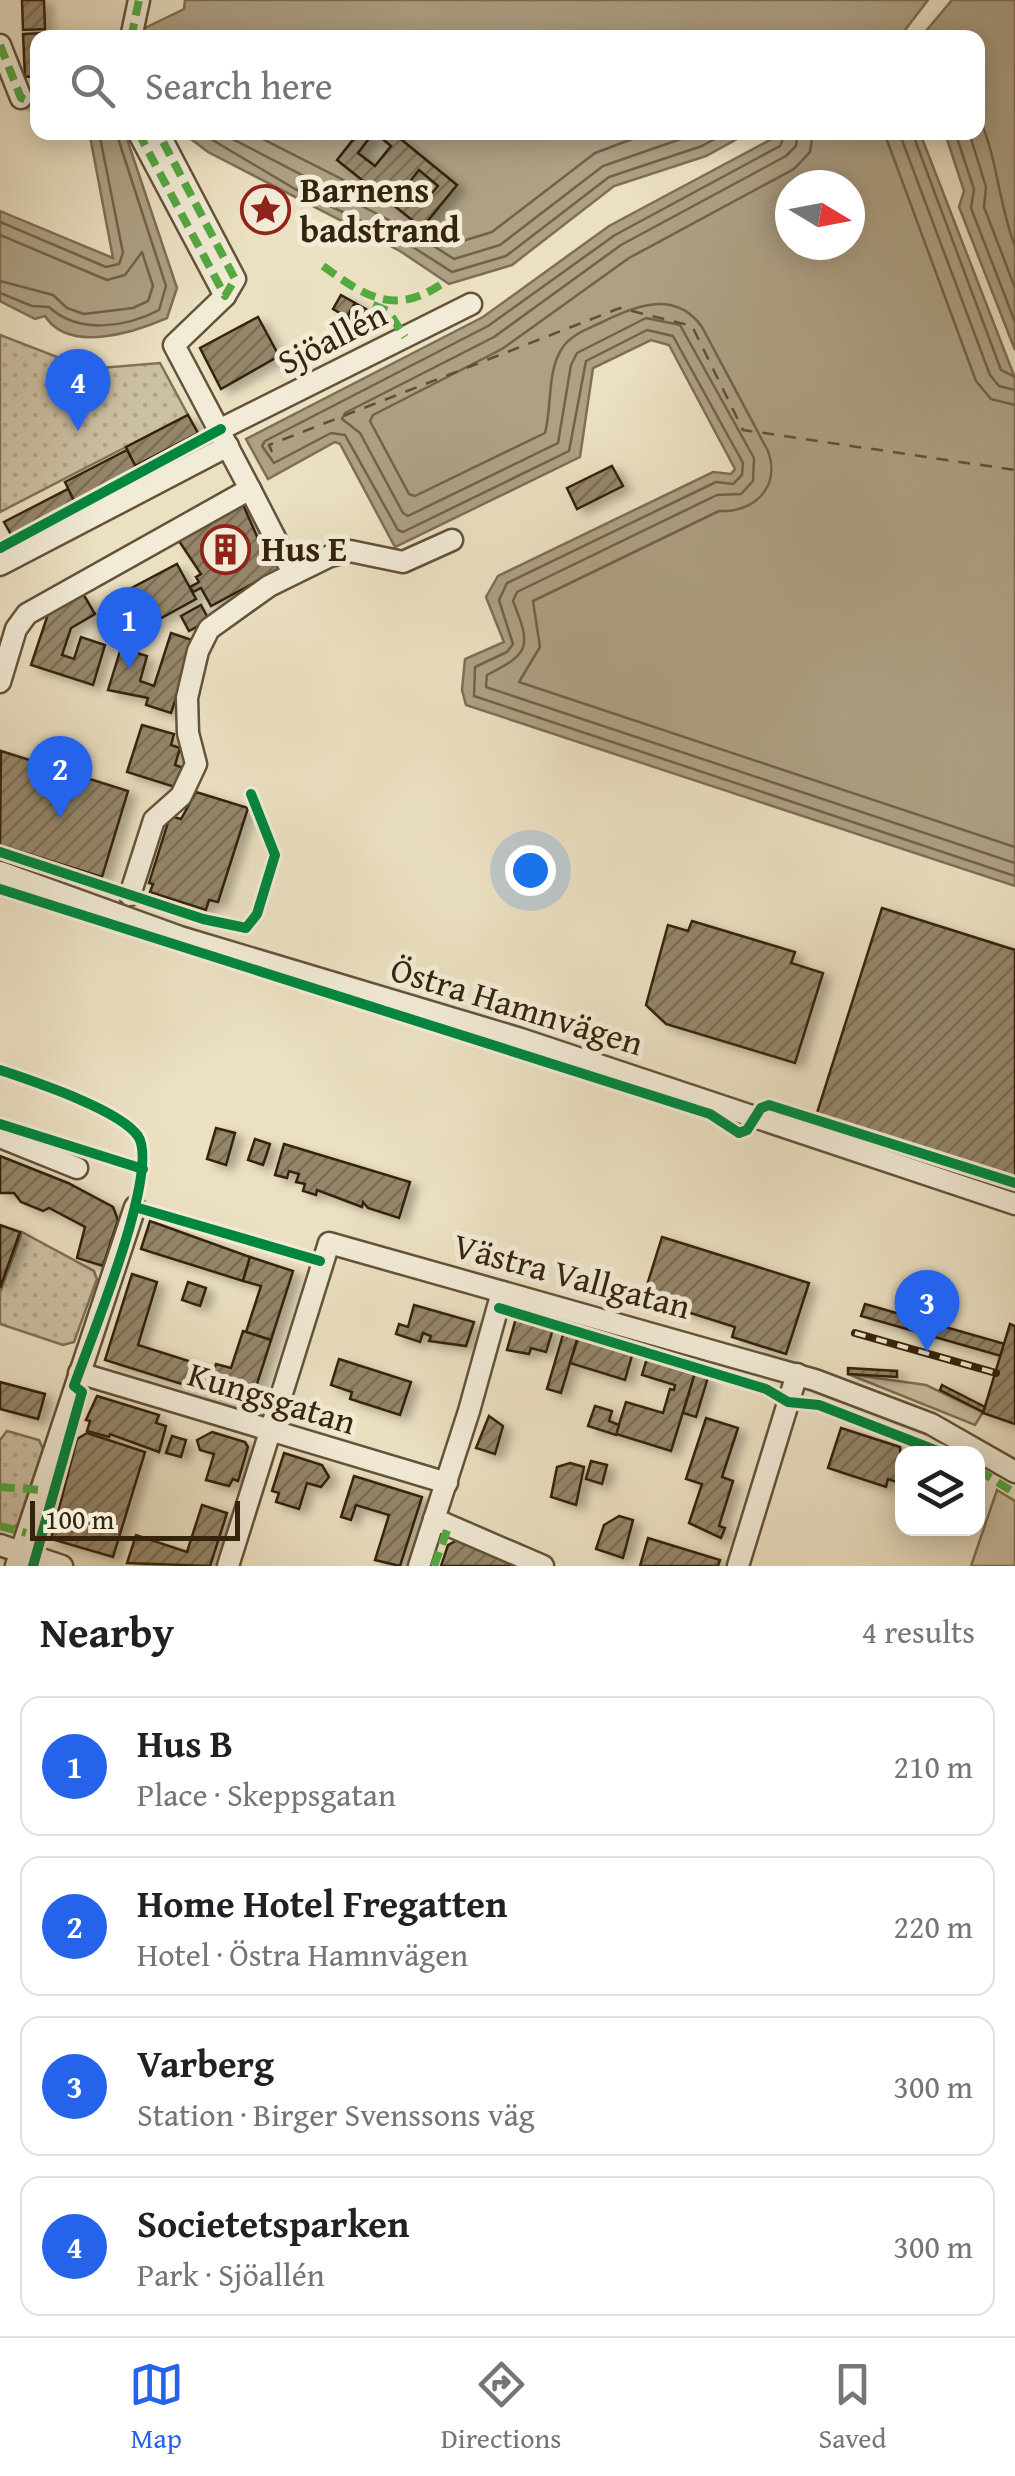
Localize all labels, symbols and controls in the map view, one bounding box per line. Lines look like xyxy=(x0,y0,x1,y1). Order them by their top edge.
search box xyxy=(30,30,985,140)
text: Search here xyxy=(145,57,333,113)
icon: search xyxy=(65,58,120,113)
place label: Barnens badstrand xyxy=(300,164,461,255)
north arrow xyxy=(775,170,865,260)
place icon: Barnens badstrand xyxy=(239,184,291,236)
street label: Sjöallén xyxy=(268,288,396,387)
pin: 4 xyxy=(46,348,110,431)
building icon: Hus E xyxy=(200,523,252,575)
place label: Hus E xyxy=(261,523,347,574)
pin: 1 xyxy=(96,586,162,669)
pin: 2 xyxy=(28,736,92,818)
your location xyxy=(505,845,556,896)
street label: Östra Hamnvägen xyxy=(385,943,650,1068)
street label: Västra Vallgatan xyxy=(448,1219,697,1332)
pin: 3 xyxy=(894,1270,960,1352)
street label: Kungsgatan xyxy=(182,1348,363,1447)
map controls xyxy=(895,1446,985,1536)
button: layers xyxy=(895,1446,985,1536)
scale bar xyxy=(30,1496,240,1540)
text: 100 m xyxy=(45,1498,114,1539)
text: Nearby xyxy=(40,1601,174,1662)
text: 4 results xyxy=(862,1608,975,1655)
text: Hus B xyxy=(137,1715,233,1771)
text: 1 xyxy=(66,1743,83,1790)
text: 210 m xyxy=(894,1743,973,1790)
text: Place · Skeppsgatan xyxy=(137,1771,396,1818)
text: Home Hotel Fregatten xyxy=(137,1875,507,1931)
text: 2 xyxy=(66,1903,83,1950)
text: 220 m xyxy=(894,1903,973,1950)
text: Hotel · Östra Hamnvägen xyxy=(137,1931,468,1978)
text: Varberg xyxy=(137,2035,274,2091)
text: 3 xyxy=(66,2063,83,2110)
text: 300 m xyxy=(894,2063,973,2110)
text: Station · Birger Svenssons väg xyxy=(137,2091,535,2138)
text: Societetsparken xyxy=(137,2195,409,2251)
text: 4 xyxy=(66,2223,83,2270)
text: 300 m xyxy=(894,2223,973,2270)
text: Park · Sjöallén xyxy=(137,2251,325,2298)
tab: Map xyxy=(129,2357,184,2458)
tab: Directions xyxy=(441,2357,561,2458)
tab: Saved xyxy=(819,2357,886,2458)

